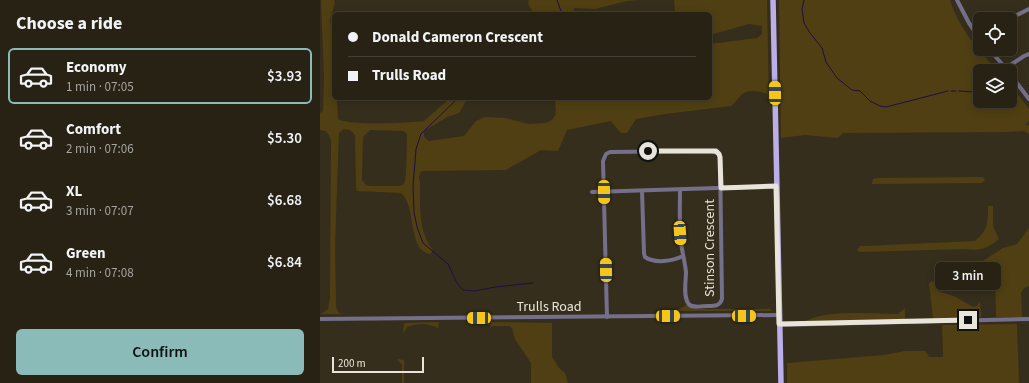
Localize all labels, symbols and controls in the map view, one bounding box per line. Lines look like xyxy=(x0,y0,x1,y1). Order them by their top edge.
text: Choose a ride xyxy=(16,11,122,36)
map controls xyxy=(973,12,1017,108)
button: locate xyxy=(973,12,1017,56)
text: Donald Cameron Crescent xyxy=(372,27,543,48)
text: Economy xyxy=(66,57,127,78)
icon: car xyxy=(18,58,54,94)
button: layers xyxy=(973,64,1017,108)
text: Trulls Road xyxy=(372,65,446,86)
text: $3.93 xyxy=(267,66,302,87)
text: 1 min · 07:05 xyxy=(66,78,134,96)
car xyxy=(769,81,781,105)
text: Comfort xyxy=(66,119,121,140)
icon: car xyxy=(18,120,54,156)
text: $5.30 xyxy=(267,128,302,149)
text: 2 min · 07:06 xyxy=(66,140,134,158)
route start xyxy=(639,142,657,160)
car xyxy=(598,180,610,204)
text: XL xyxy=(66,181,82,202)
icon: car xyxy=(18,182,54,218)
text: $6.68 xyxy=(267,190,302,211)
street label: Stinson Crescent xyxy=(700,199,720,297)
text: 3 min · 07:07 xyxy=(66,202,134,220)
car xyxy=(673,221,687,245)
text: Green xyxy=(66,243,106,264)
icon: car xyxy=(18,244,54,280)
text: $6.84 xyxy=(267,252,302,273)
car xyxy=(600,258,612,282)
callout: 3 min xyxy=(935,262,1001,290)
text: 4 min · 07:08 xyxy=(66,264,134,282)
text: 3 min xyxy=(953,267,983,285)
street label: Trulls Road xyxy=(516,297,582,317)
car xyxy=(656,310,680,322)
car xyxy=(732,310,756,322)
route end xyxy=(959,311,977,329)
car xyxy=(467,312,491,324)
button: Confirm xyxy=(16,329,304,375)
scale bar xyxy=(332,355,424,374)
text: 200 m xyxy=(338,356,366,371)

